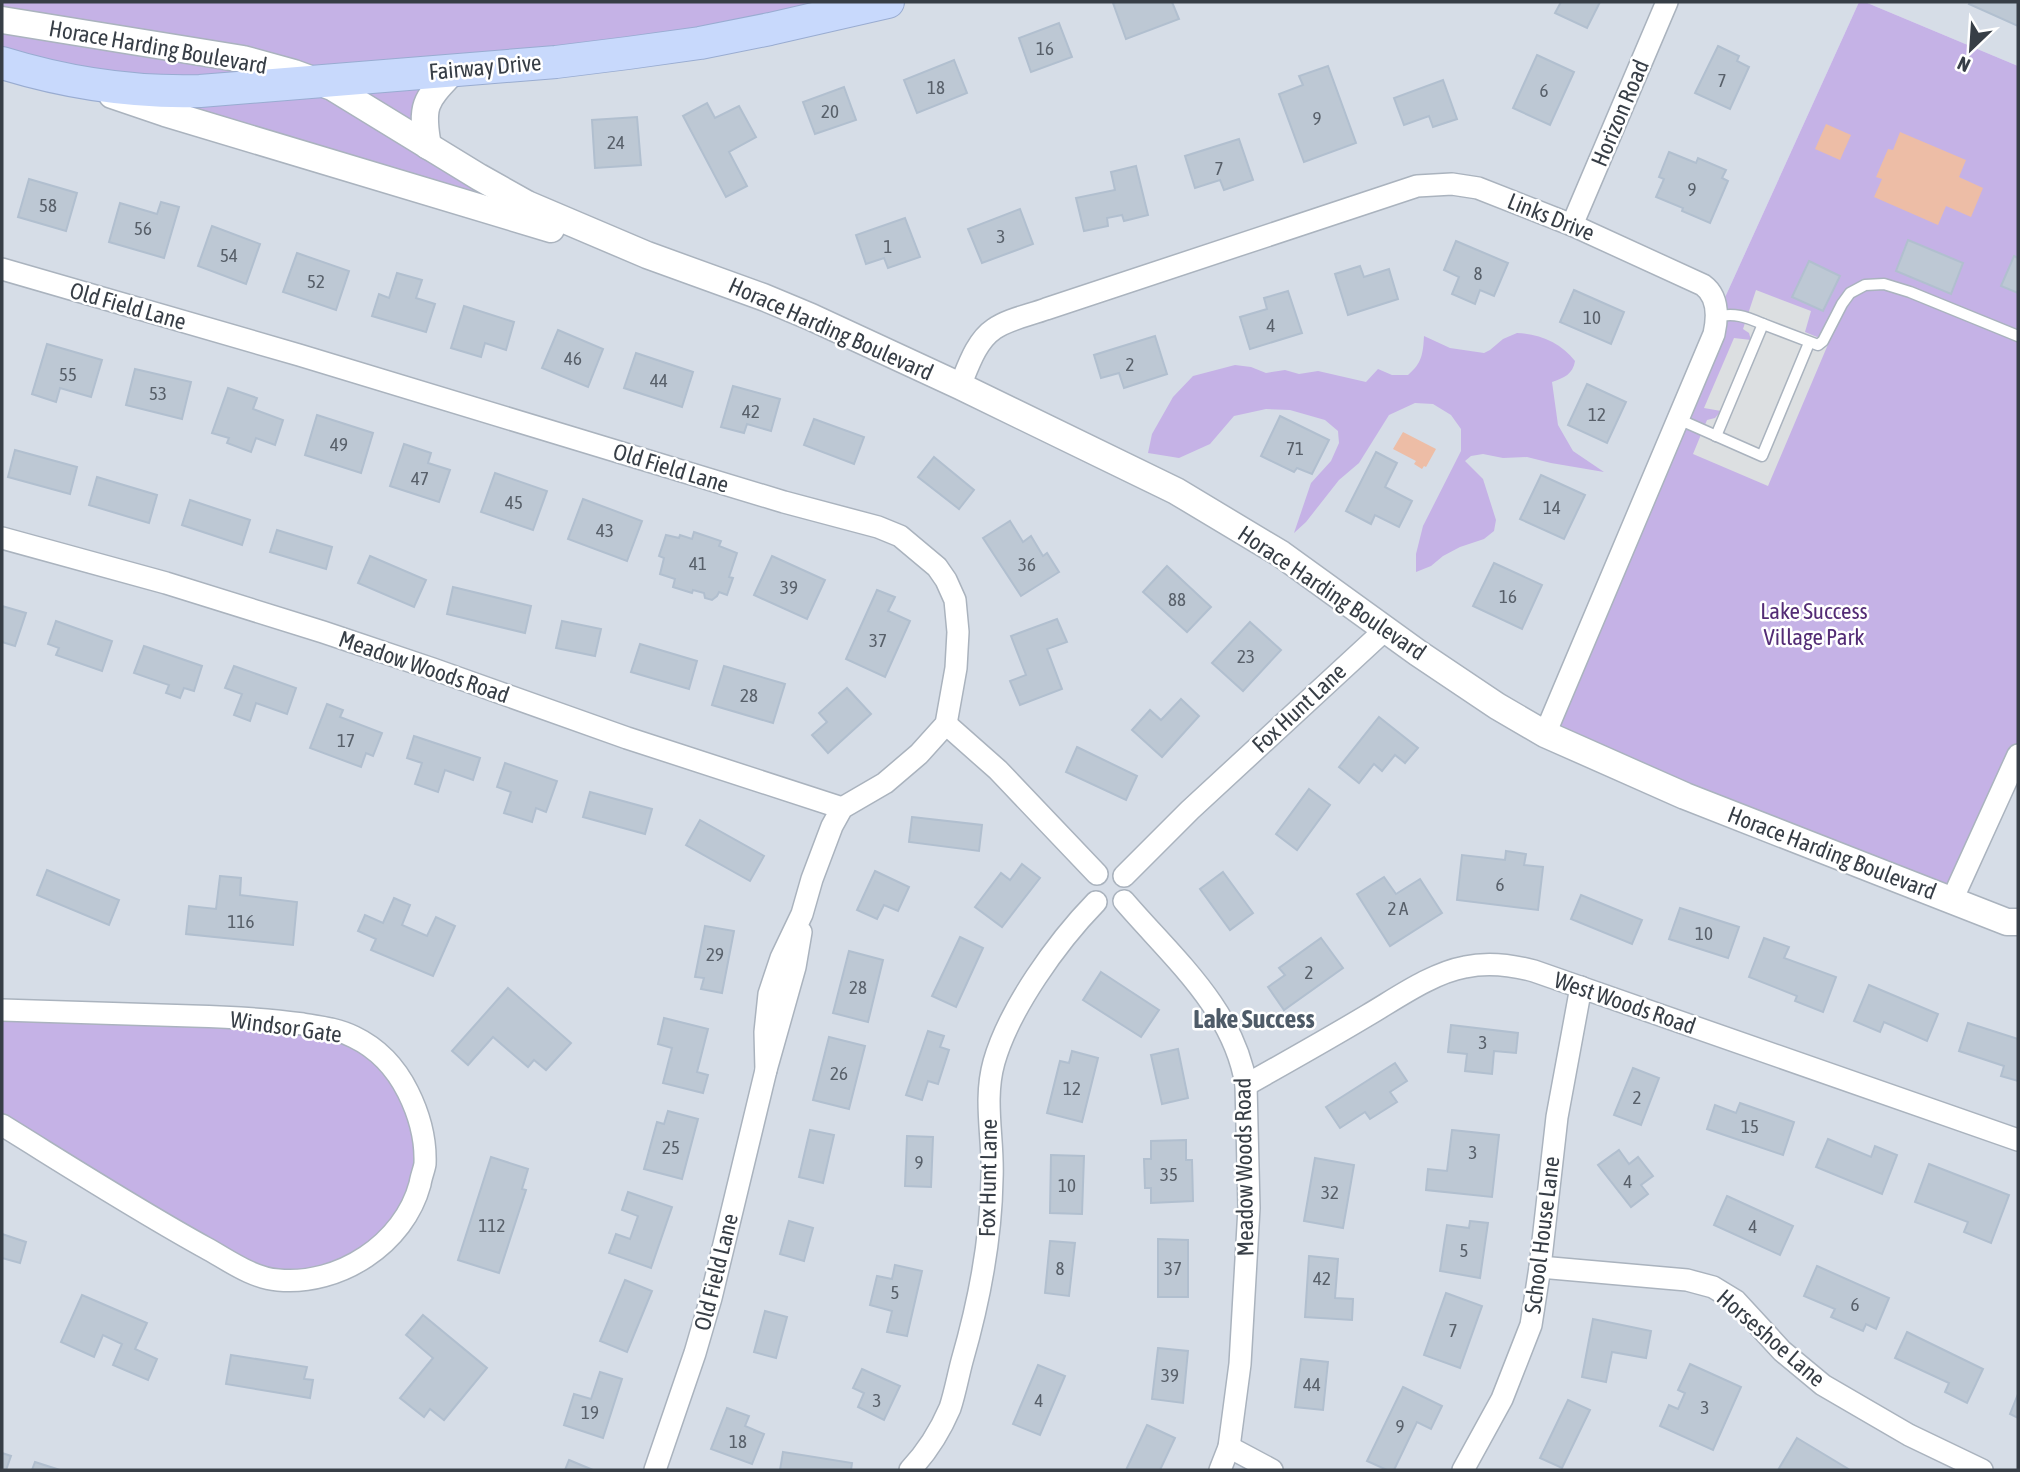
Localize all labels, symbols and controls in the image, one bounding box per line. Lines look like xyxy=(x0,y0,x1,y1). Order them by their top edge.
north arrow xyxy=(1936,14,2006,84)
street label: Horace Harding Boulevard xyxy=(47,15,269,79)
house number: 16 xyxy=(1036,37,1054,59)
street label: Fairway Drive xyxy=(428,49,542,85)
text: N xyxy=(1954,52,1974,77)
street label: Horizon Road xyxy=(1586,56,1654,170)
house number: 7 xyxy=(1718,69,1726,91)
house number: 18 xyxy=(927,76,945,98)
house number: 6 xyxy=(1540,79,1549,101)
house number: 20 xyxy=(821,100,839,122)
house number: 9 xyxy=(1313,107,1322,129)
house number: 24 xyxy=(607,131,625,153)
house number: 7 xyxy=(1215,157,1223,179)
house number: 9 xyxy=(1688,178,1697,200)
street label: Links Drive xyxy=(1504,188,1598,246)
house number: 58 xyxy=(39,194,57,216)
house number: 56 xyxy=(134,217,152,239)
house number: 3 xyxy=(997,225,1005,247)
house number: 1 xyxy=(884,235,892,257)
house number: 54 xyxy=(220,244,238,266)
house number: 8 xyxy=(1474,262,1483,284)
house number: 52 xyxy=(307,270,325,292)
street label: Horace Harding Boulevard xyxy=(725,272,937,386)
street label: Old Field Lane xyxy=(67,277,189,335)
house number: 10 xyxy=(1583,306,1601,328)
house number: 4 xyxy=(1267,314,1276,336)
house number: 46 xyxy=(564,347,582,369)
house number: 2 xyxy=(1126,353,1134,375)
house number: 55 xyxy=(59,363,77,385)
house number: 44 xyxy=(650,369,668,391)
house number: 53 xyxy=(149,382,167,404)
house number: 42 xyxy=(742,400,760,422)
house number: 12 xyxy=(1588,403,1606,425)
house number: 49 xyxy=(330,433,348,455)
house number: 71 xyxy=(1286,437,1304,459)
street label: Old Field Lane xyxy=(610,438,732,498)
house number: 47 xyxy=(411,467,429,489)
house number: 45 xyxy=(505,491,523,513)
house number: 14 xyxy=(1543,496,1561,518)
house number: 43 xyxy=(596,519,614,541)
street label: Horace Harding Boulevard xyxy=(1233,520,1431,666)
house number: 41 xyxy=(689,552,707,574)
house number: 36 xyxy=(1018,553,1036,575)
house number: 39 xyxy=(780,576,798,598)
house number: 16 xyxy=(1499,585,1517,607)
house number: 88 xyxy=(1168,588,1186,610)
park label: Lake Success Village Park xyxy=(1760,598,1868,650)
street label: Meadow Woods Road xyxy=(335,626,513,708)
house number: 37 xyxy=(869,629,887,651)
house number: 23 xyxy=(1237,645,1255,667)
street label: Fox Hunt Lane xyxy=(1247,658,1351,758)
house number: 28 xyxy=(740,684,758,706)
house number: 17 xyxy=(337,729,355,751)
street label: Horace Harding Boulevard xyxy=(1724,801,1940,905)
house number: 6 xyxy=(1496,873,1505,895)
house number: 2 A xyxy=(1388,897,1409,919)
house number: 116 xyxy=(228,910,254,932)
house number: 10 xyxy=(1695,922,1713,944)
house number: 29 xyxy=(706,943,724,965)
house number: 2 xyxy=(1305,961,1313,983)
street label: West Woods Road xyxy=(1551,967,1699,1039)
house number: 28 xyxy=(849,976,867,998)
district label: Lake Success xyxy=(1193,1004,1315,1034)
street label: Windsor Gate xyxy=(228,1006,344,1048)
house number: 3 xyxy=(1479,1031,1487,1053)
house number: 26 xyxy=(830,1062,848,1084)
house number: 12 xyxy=(1063,1077,1081,1099)
street label: Meadow Woods Road xyxy=(1229,1077,1259,1257)
house number: 2 xyxy=(1633,1086,1641,1108)
house number: 15 xyxy=(1741,1115,1759,1137)
street label: Fox Hunt Lane xyxy=(974,1119,1002,1237)
house number: 25 xyxy=(662,1136,680,1158)
house number: 3 xyxy=(1469,1141,1477,1163)
house number: 9 xyxy=(915,1151,924,1173)
street label: School House Lane xyxy=(1519,1155,1565,1315)
house number: 35 xyxy=(1160,1163,1178,1185)
house number: 4 xyxy=(1624,1170,1633,1192)
house number: 10 xyxy=(1058,1174,1076,1196)
house number: 32 xyxy=(1321,1181,1339,1203)
street label: Old Field Lane xyxy=(689,1211,743,1333)
house number: 112 xyxy=(479,1214,505,1236)
house number: 4 xyxy=(1749,1215,1758,1237)
house number: 5 xyxy=(1460,1239,1468,1261)
house number: 8 xyxy=(1056,1257,1065,1279)
house number: 37 xyxy=(1164,1257,1182,1279)
house number: 42 xyxy=(1313,1267,1331,1289)
house number: 5 xyxy=(891,1281,899,1303)
street label: Horseshoe Lane xyxy=(1712,1284,1830,1392)
house number: 6 xyxy=(1851,1293,1860,1315)
house number: 7 xyxy=(1449,1319,1457,1341)
house number: 39 xyxy=(1161,1364,1179,1386)
house number: 44 xyxy=(1303,1373,1321,1395)
house number: 3 xyxy=(873,1389,881,1411)
house number: 4 xyxy=(1035,1389,1044,1411)
house number: 3 xyxy=(1701,1396,1709,1418)
house number: 19 xyxy=(581,1401,599,1423)
house number: 9 xyxy=(1396,1415,1405,1437)
house number: 18 xyxy=(729,1430,747,1452)

